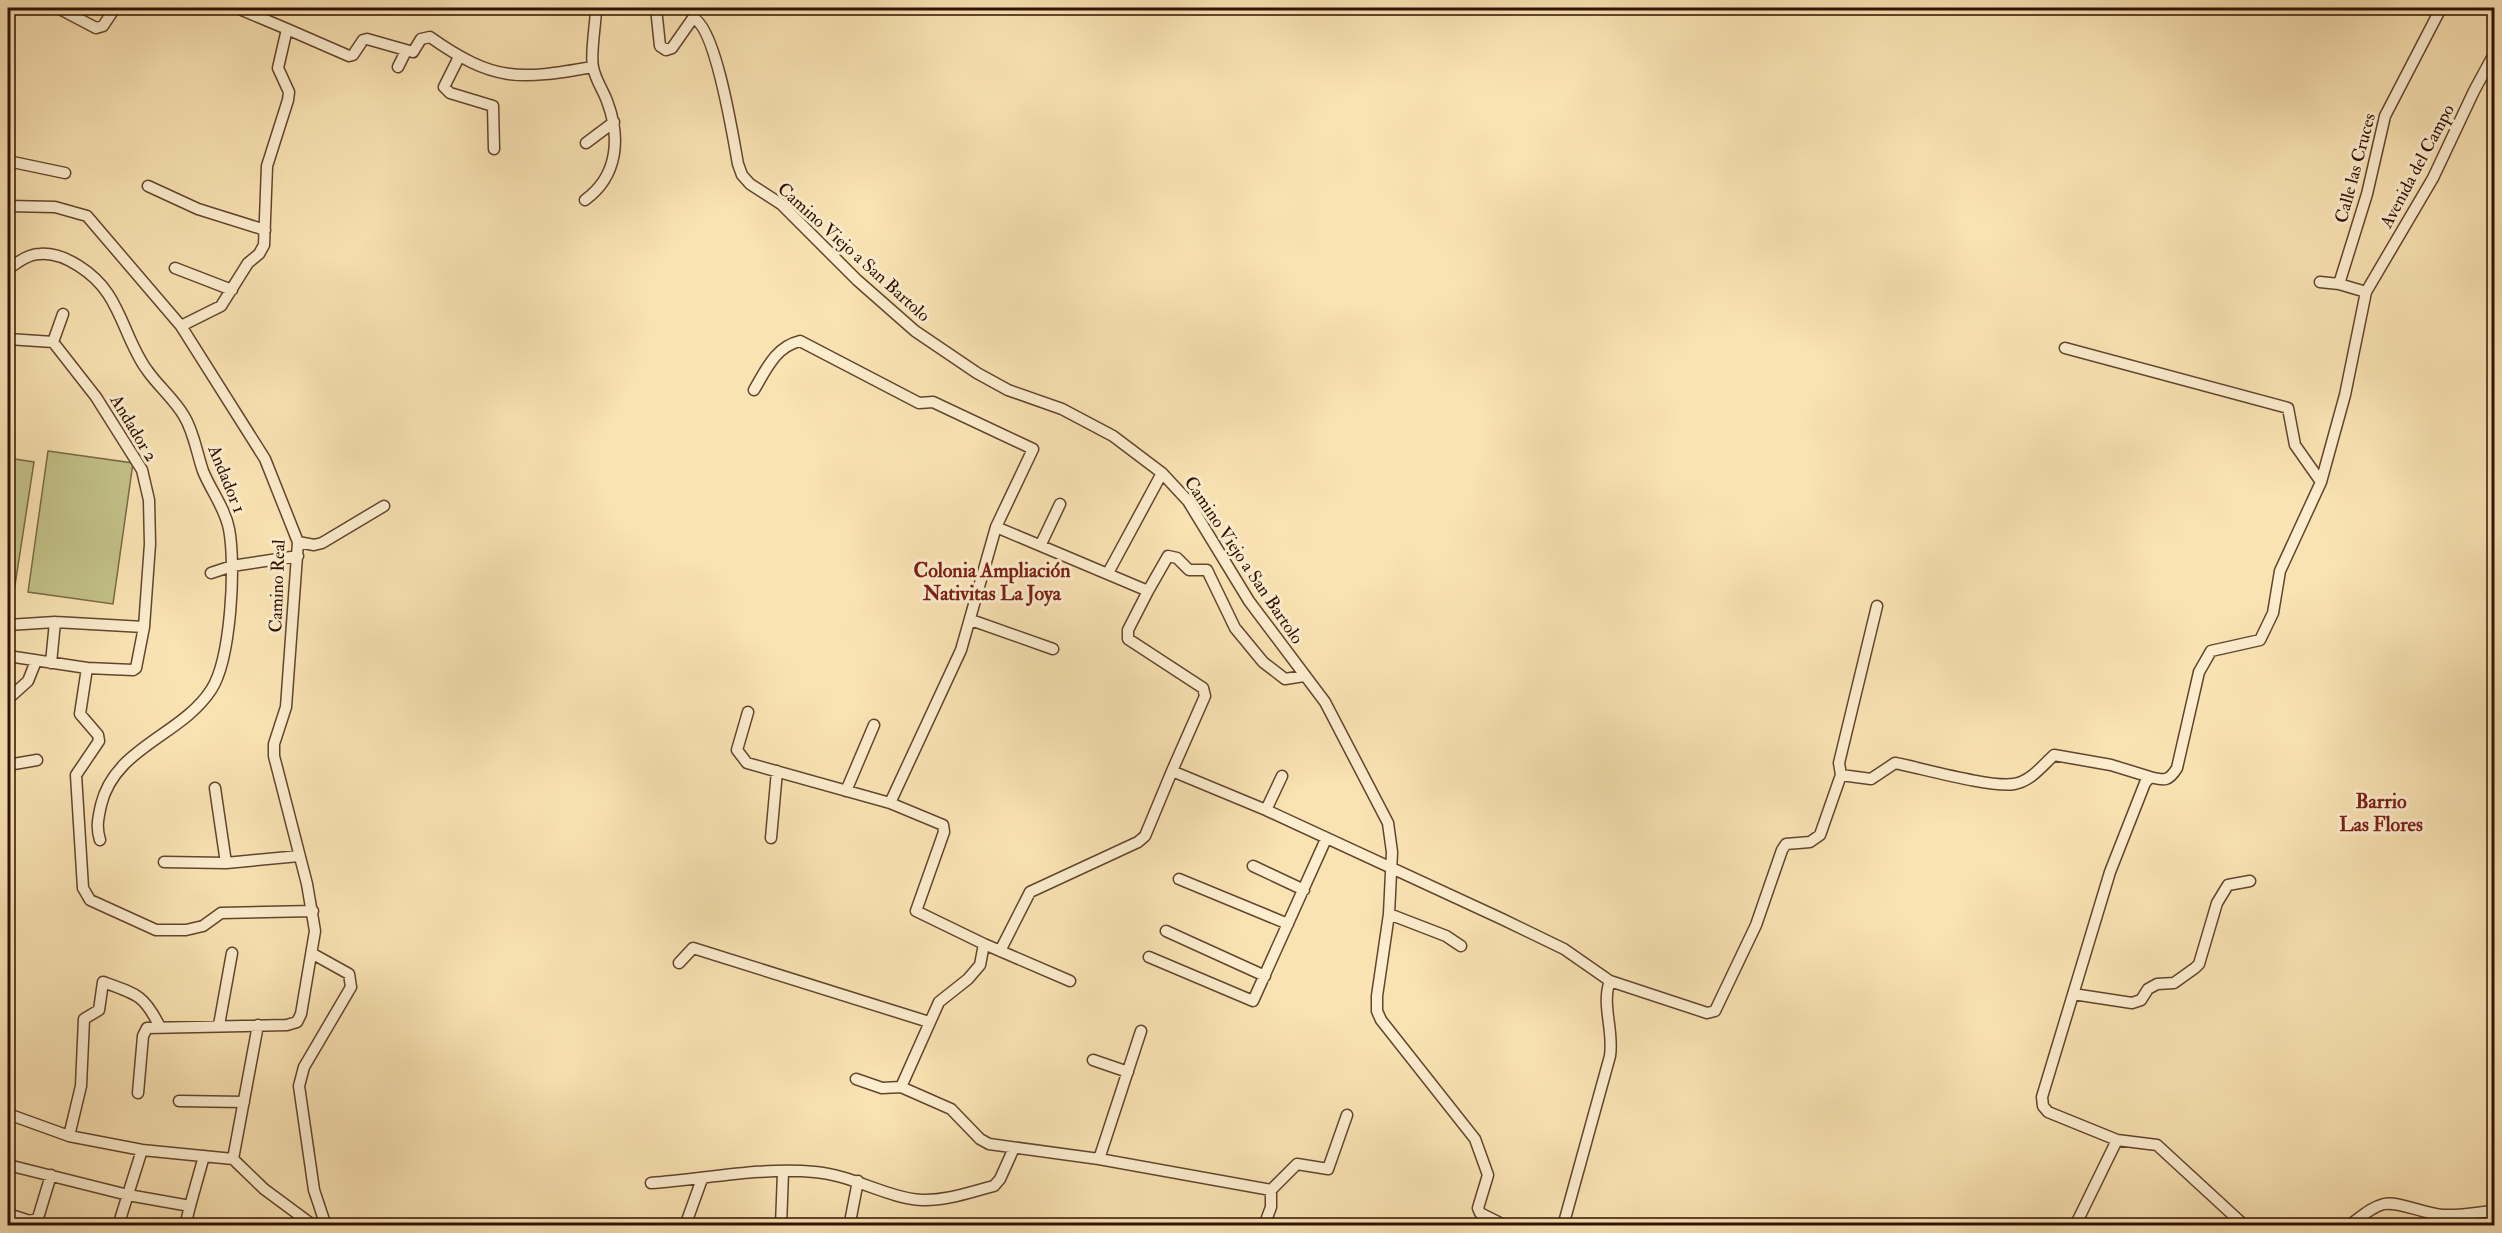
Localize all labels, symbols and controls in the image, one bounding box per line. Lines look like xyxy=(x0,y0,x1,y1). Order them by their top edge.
street label: Avenida del Campo xyxy=(2375,100,2460,233)
street label: Calle las Cruces xyxy=(2330,111,2381,226)
street label: Camino Viejo a San Bartolo xyxy=(773,178,935,327)
street label: Andador 2 xyxy=(104,390,163,466)
street label: Andador 1 xyxy=(202,441,251,517)
street label: Camino Viejo a San Bartolo xyxy=(1179,472,1309,649)
street label: Camino Real xyxy=(264,539,291,633)
district label: Colonia Ampliación Nativitas La Joya xyxy=(914,558,1071,607)
district label: Barrio Las Flores xyxy=(2339,789,2423,837)

